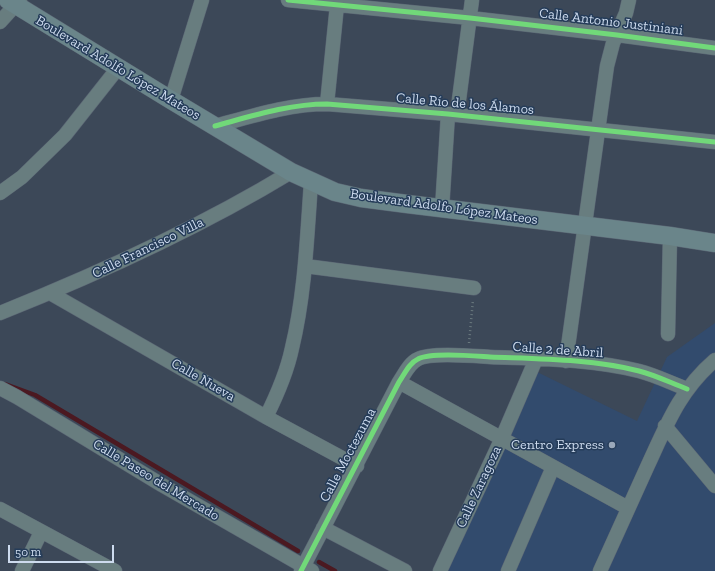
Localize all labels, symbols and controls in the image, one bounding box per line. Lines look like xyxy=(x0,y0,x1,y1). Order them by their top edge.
street label: Calle Antonio Justiniani xyxy=(538,5,684,39)
street label: Boulevard Adolfo López Mateos xyxy=(33,12,203,124)
street label: Calle Río de los Álamos xyxy=(395,90,535,118)
street label: Boulevard Adolfo López Mateos xyxy=(349,186,539,228)
street label: Calle Francisco Villa xyxy=(90,214,206,282)
street label: Calle 2 de Abril xyxy=(512,338,604,362)
street label: Calle Nueva xyxy=(168,355,238,405)
street label: Calle Moctezuma xyxy=(316,405,380,505)
street label: Calle Paseo del Mercado xyxy=(90,436,222,524)
place label: Centro Express xyxy=(511,437,604,453)
marker: Centro Express xyxy=(607,440,617,450)
street label: Calle Zaragoza xyxy=(453,443,505,531)
scale bar xyxy=(10,537,116,563)
text: 50 m xyxy=(15,545,41,559)

